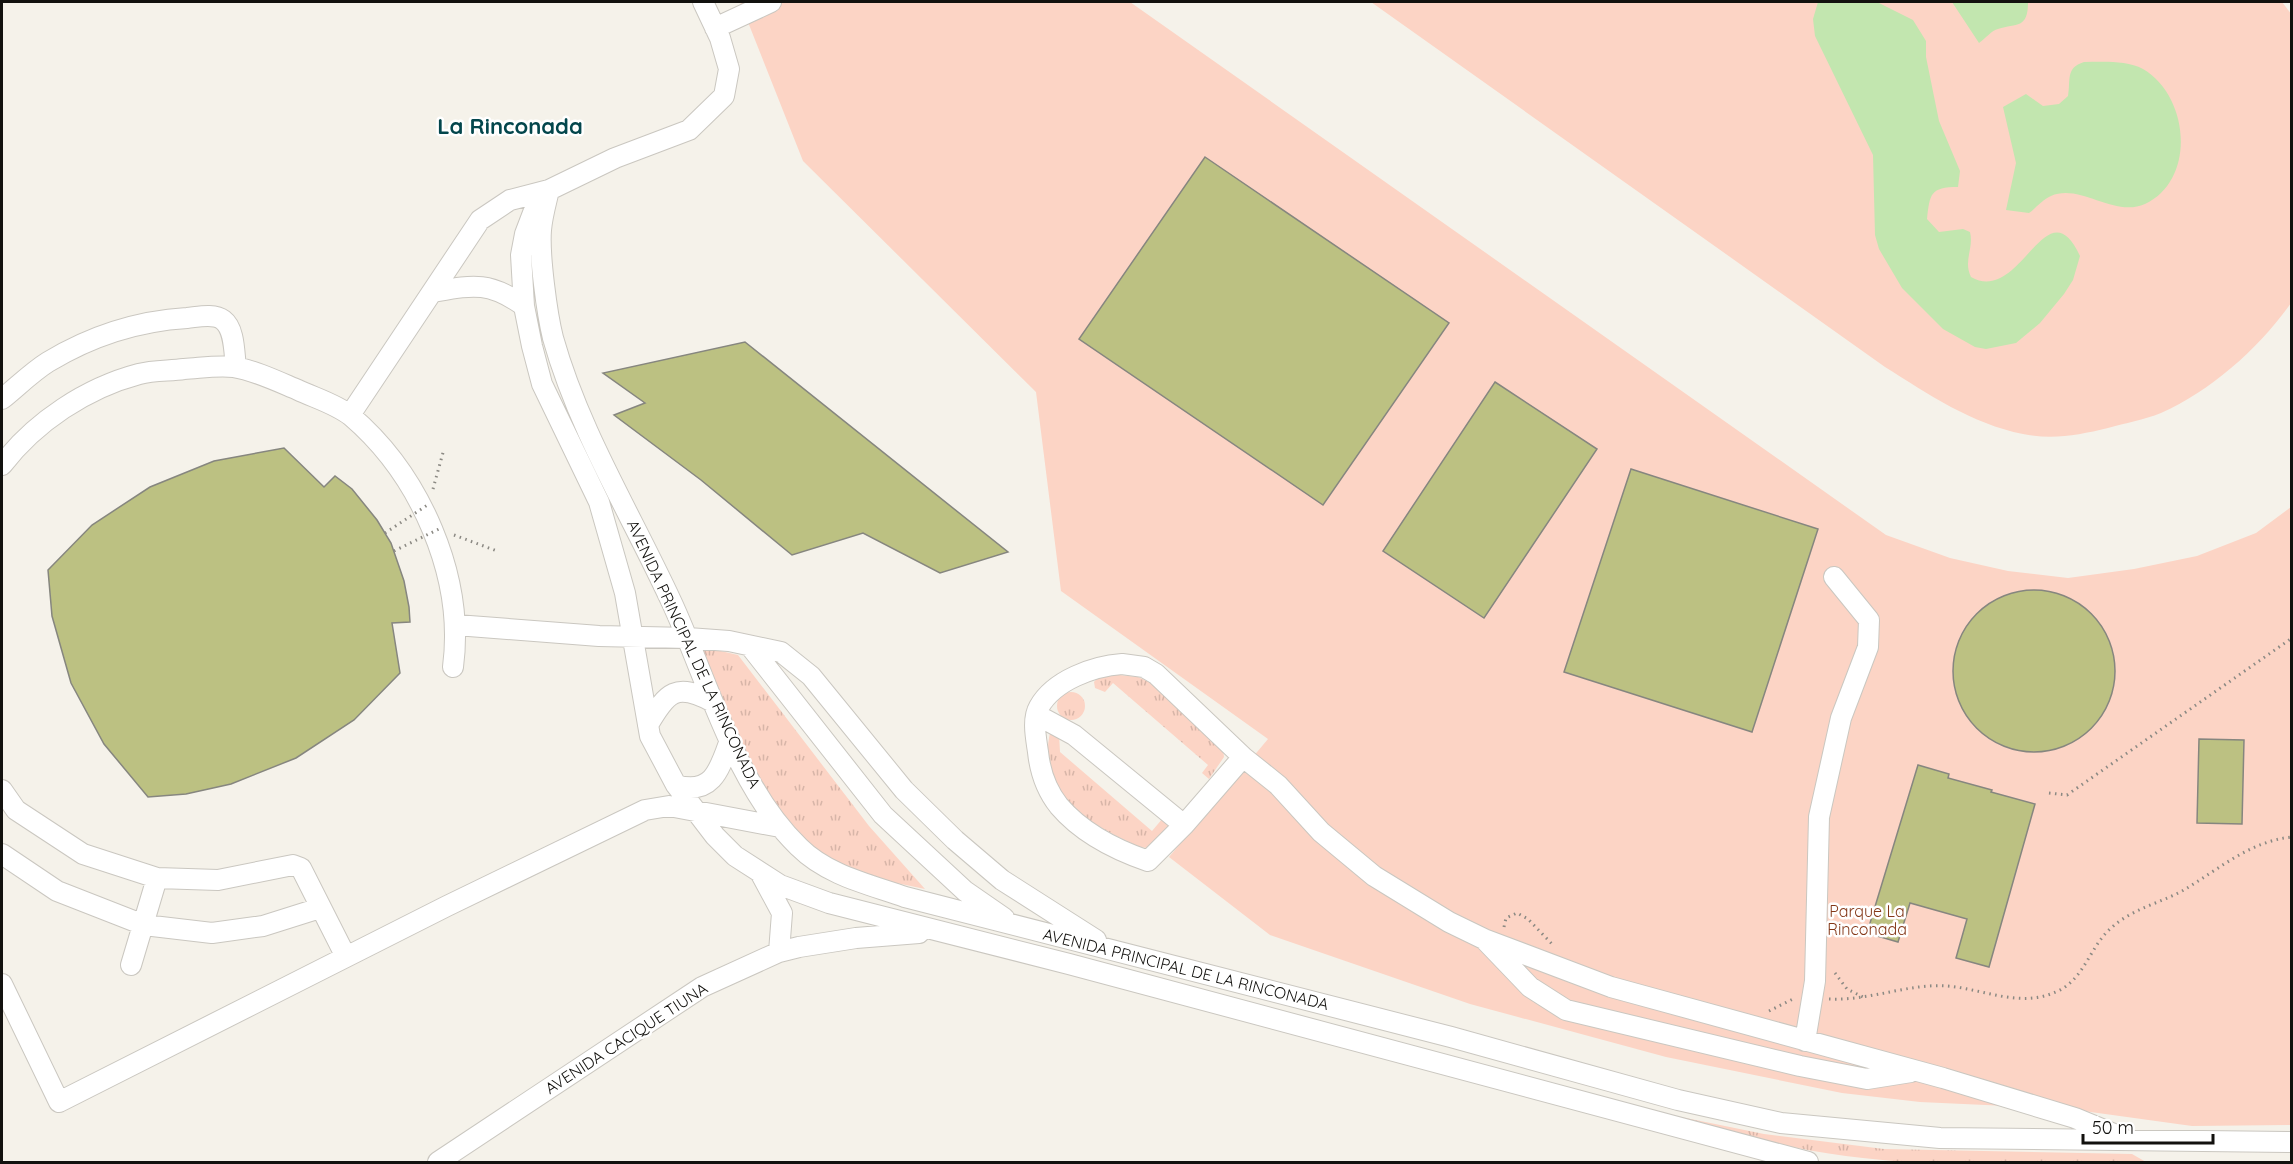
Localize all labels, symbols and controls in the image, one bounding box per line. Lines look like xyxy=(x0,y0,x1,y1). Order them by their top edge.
district label: La Rinconada xyxy=(437,112,583,140)
street label: AVENIDA PRINCIPAL DE LA RINCONADA xyxy=(623,517,765,791)
park label: Parque La Rinconada xyxy=(1827,901,1907,939)
street label: AVENIDA PRINCIPAL DE LA RINCONADA xyxy=(1041,924,1331,1014)
street label: AVENIDA CACIQUE TIUNA xyxy=(541,978,711,1098)
scale bar xyxy=(2083,1107,2214,1145)
text: 50 m xyxy=(2092,1116,2134,1139)

